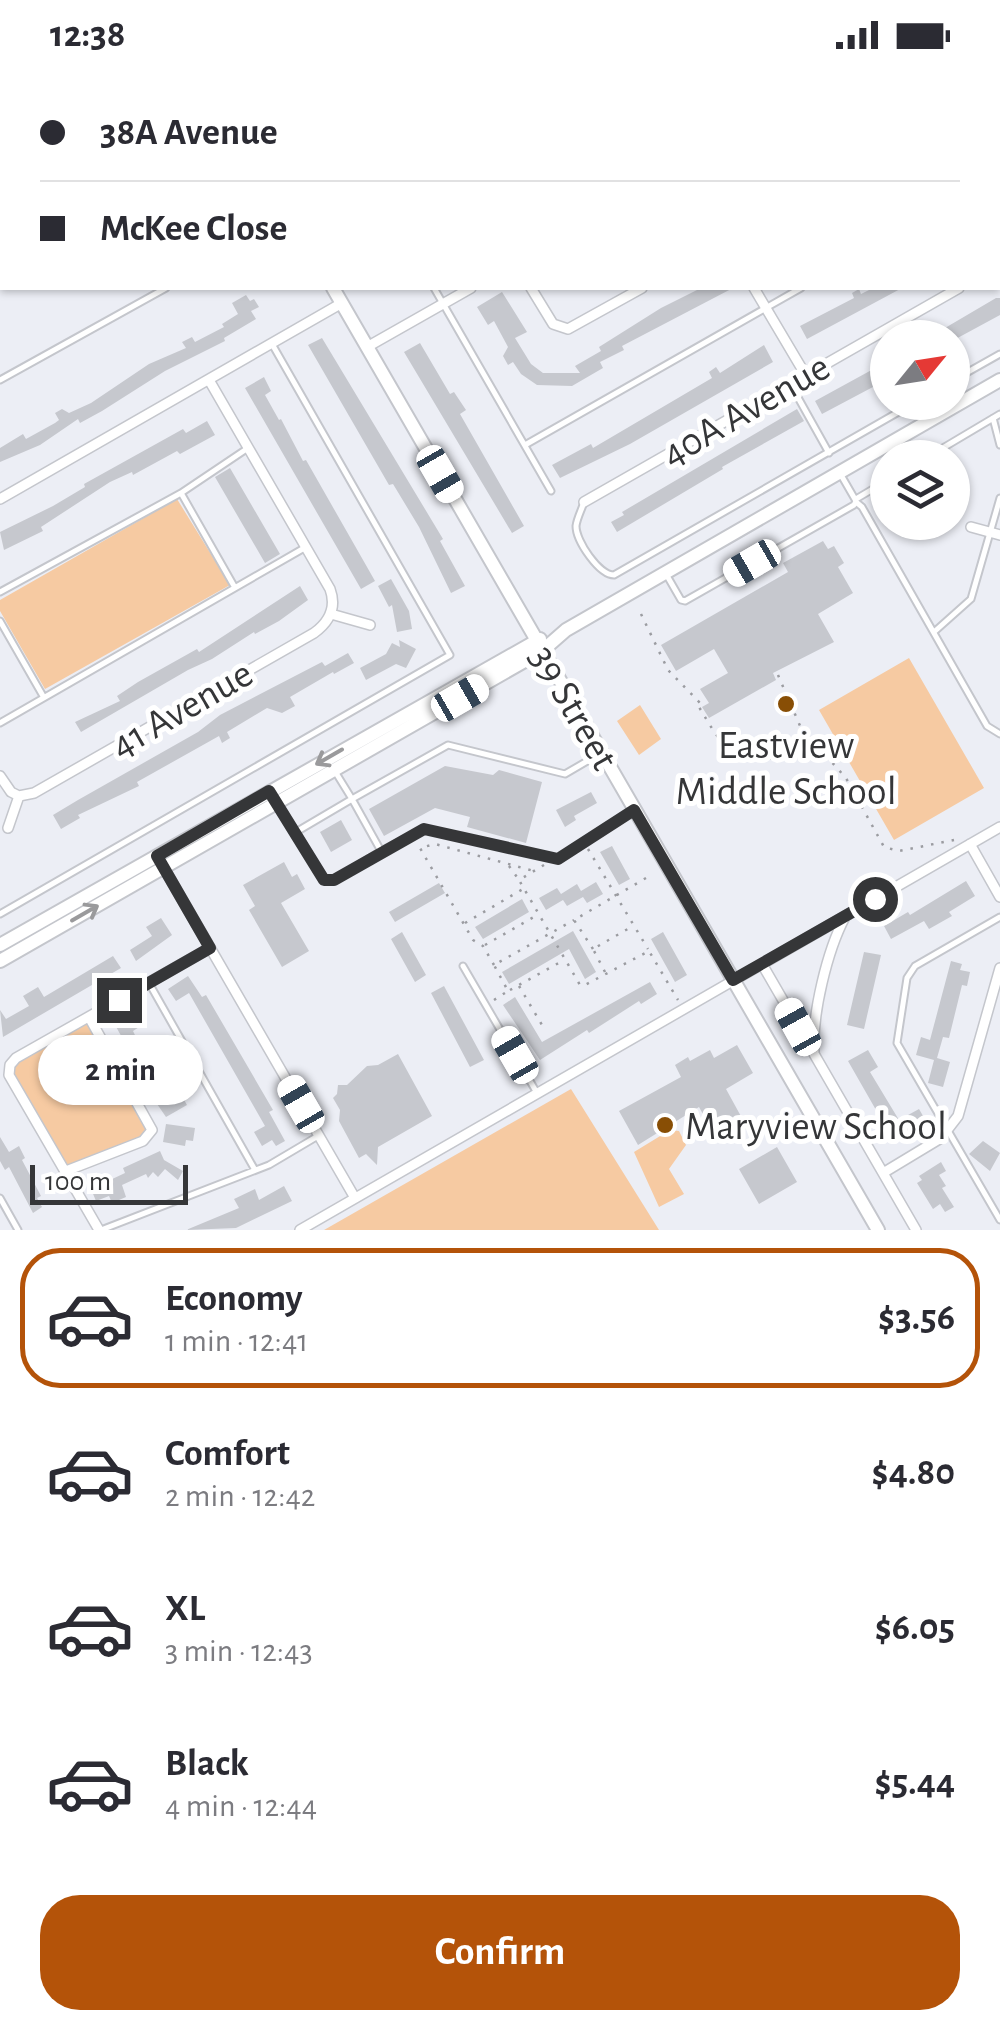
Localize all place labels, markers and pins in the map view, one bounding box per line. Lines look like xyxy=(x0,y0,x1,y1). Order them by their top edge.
marker: Eastview Middle School xyxy=(775,693,797,715)
place label: Eastview Middle School xyxy=(675,726,897,812)
place label: Maryview School xyxy=(685,1107,947,1147)
marker: Maryview School xyxy=(654,1114,676,1136)

